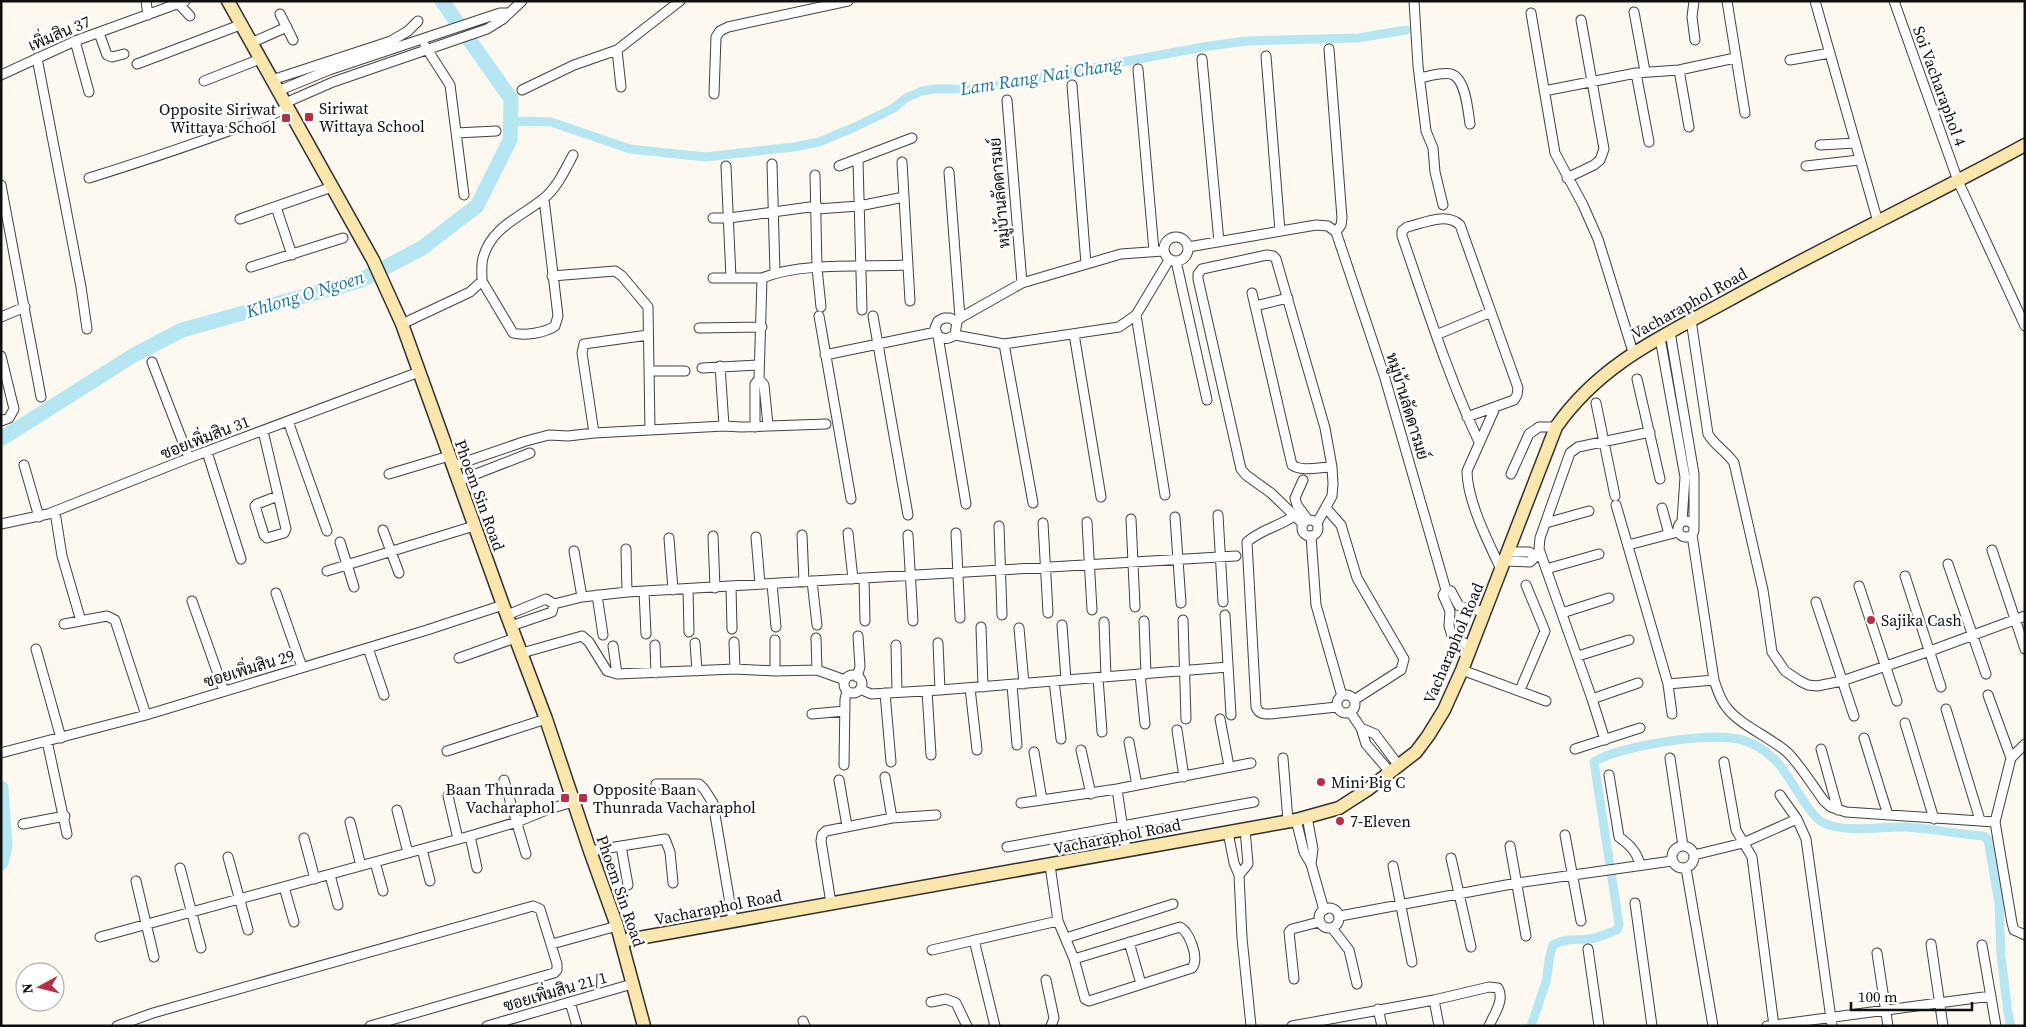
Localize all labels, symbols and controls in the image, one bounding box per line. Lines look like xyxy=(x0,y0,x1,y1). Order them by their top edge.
street label: เพิ่มสิน 37 xyxy=(24,8,93,56)
street label: Soi Vacharaphol 4 xyxy=(1908,23,1972,149)
water label: Lam Rang Nai Chang xyxy=(957,51,1125,101)
place label: Siriwat Wittaya School xyxy=(319,97,425,137)
place label: Opposite Siriwat Wittaya School xyxy=(159,98,277,138)
marker: Siriwat Wittaya School xyxy=(303,111,315,123)
marker: Opposite Siriwat Wittaya School xyxy=(280,112,292,124)
street label: หมู่บ้านลัดดารมย์ xyxy=(982,137,1016,249)
street label: Vacharaphol Road xyxy=(1627,262,1751,344)
water label: Khlong O Ngoen xyxy=(242,264,367,324)
street label: หมู่บ้านลัดดารมย์ xyxy=(1380,349,1436,463)
street label: ซอยเพิ่มสิน 31 xyxy=(156,408,253,464)
street label: Phoem Sin Road xyxy=(450,436,510,554)
street label: Vacharaphol Road xyxy=(1418,579,1488,707)
place label: Sajika Cash xyxy=(1881,609,1962,631)
marker: Sajika Cash xyxy=(1865,614,1877,626)
street label: ซอยเพิ่มสิน 29 xyxy=(200,642,297,692)
place label: Mini Big C xyxy=(1331,771,1405,793)
marker: Mini Big C xyxy=(1315,776,1327,788)
place label: Baan Thunrada Vacharaphol xyxy=(446,778,556,818)
place label: Opposite Baan Thunrada Vacharaphol xyxy=(593,778,756,818)
marker: Baan Thunrada Vacharaphol xyxy=(559,792,571,804)
marker: Opposite Baan Thunrada Vacharaphol xyxy=(577,792,589,804)
place label: 7-Eleven xyxy=(1350,810,1411,832)
street label: Vacharaphol Road xyxy=(1051,813,1183,859)
marker: 7-Eleven xyxy=(1334,815,1346,827)
street label: Phoem Sin Road xyxy=(592,832,650,950)
street label: Vacharaphol Road xyxy=(652,884,784,930)
north arrow xyxy=(15,962,65,1012)
street label: ซอยเพิ่มสิน 21/1 xyxy=(500,963,610,1016)
scale bar xyxy=(1851,980,1972,1012)
text: N xyxy=(17,982,38,995)
text: 100 m xyxy=(1858,986,1898,1007)

